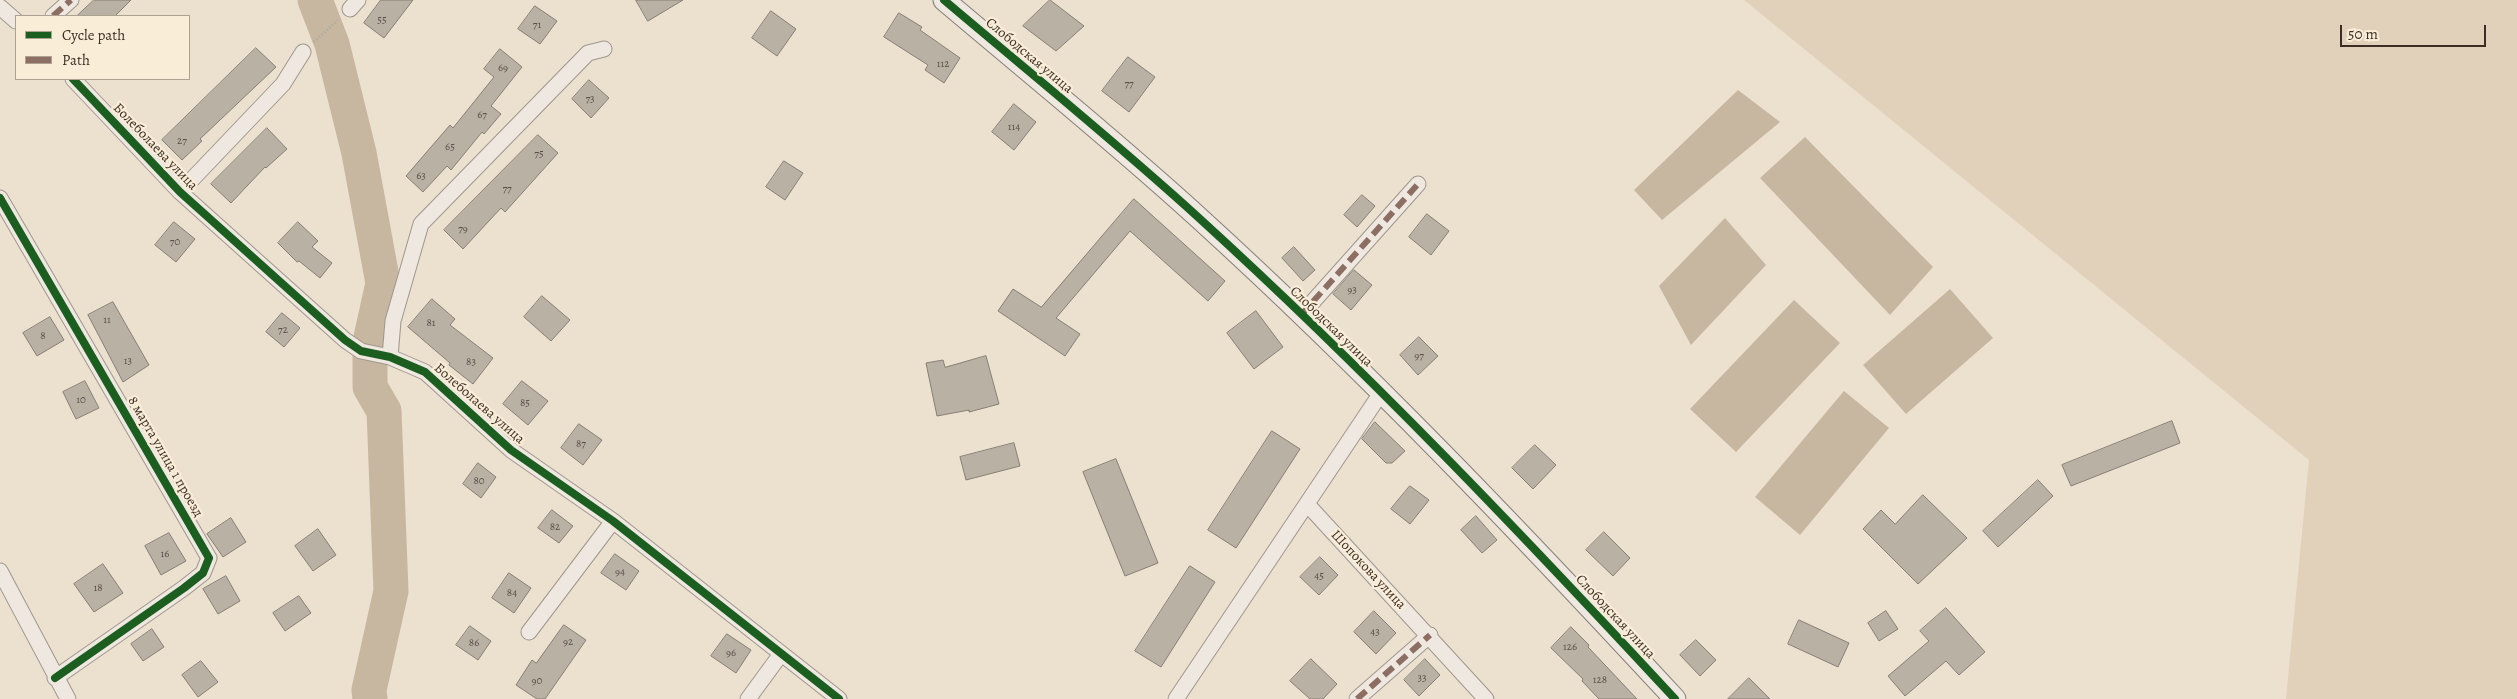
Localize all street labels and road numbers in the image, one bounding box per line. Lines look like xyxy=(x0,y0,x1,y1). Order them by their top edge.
street label: Слободская улица xyxy=(982,15,1076,97)
street label: Болеболаева улица xyxy=(109,100,201,194)
street label: Слободская улица xyxy=(1286,283,1376,371)
street label: Болеболаева улица xyxy=(430,360,528,448)
street label: 8 марта улица 1 проезд xyxy=(124,394,206,520)
street label: Шопокова улица xyxy=(1327,527,1409,613)
street label: Слободская улица xyxy=(1572,571,1658,663)

